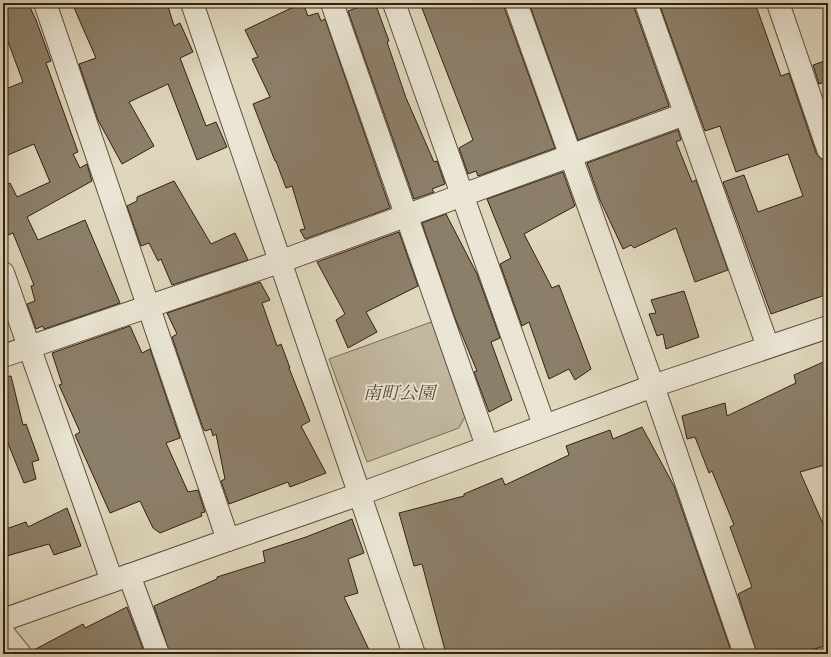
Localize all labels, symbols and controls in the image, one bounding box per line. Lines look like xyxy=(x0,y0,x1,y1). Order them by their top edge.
park label: 南町公園 xyxy=(363,381,438,404)

